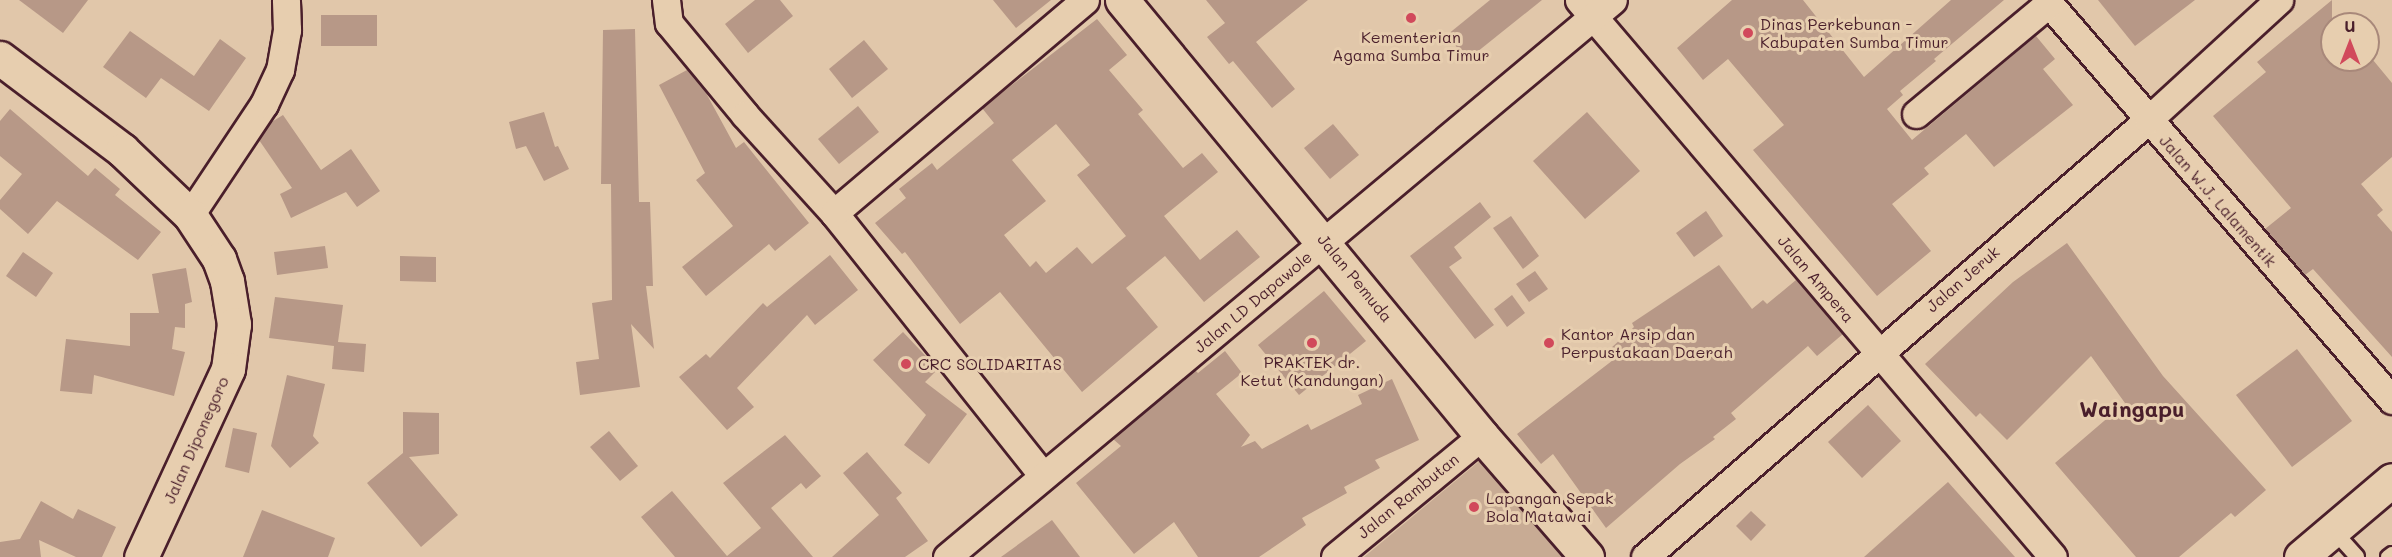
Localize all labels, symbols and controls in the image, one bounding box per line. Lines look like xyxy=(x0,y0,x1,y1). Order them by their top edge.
marker: Kementerian Agama Sumba Timur xyxy=(1404,11,1418,25)
north arrow xyxy=(2320,12,2380,72)
place label: Dinas Perkebunan - Kabupaten Sumba Timur xyxy=(1760,14,1949,52)
text: U xyxy=(2344,15,2356,36)
marker: Dinas Perkebunan - Kabupaten Sumba Timur xyxy=(1741,26,1755,40)
place label: Kementerian Agama Sumba Timur xyxy=(1332,27,1490,65)
street label: Jalan W.J. Lalamentik xyxy=(2155,131,2281,271)
street label: Jalan Pemuda xyxy=(1314,230,1396,326)
street label: Jalan Ampera xyxy=(1774,231,1858,327)
street label: Jalan Jeruk xyxy=(1922,242,2004,316)
street label: Jalan LD Dapawole xyxy=(1190,247,1316,357)
place label: Kantor Arsip dan Perpustakaan Daerah xyxy=(1561,324,1732,362)
marker: PRAKTEK dr. Ketut (Kandungan) xyxy=(1305,336,1319,350)
marker: Kantor Arsip dan Perpustakaan Daerah xyxy=(1542,336,1556,350)
place label: PRAKTEK dr. Ketut (Kandungan) xyxy=(1241,352,1383,390)
place label: CRC SOLIDARITAS xyxy=(918,354,1062,374)
marker: CRC SOLIDARITAS xyxy=(899,357,913,371)
street label: Jalan Diponegoro xyxy=(159,374,233,506)
district label: Waingapu xyxy=(2079,396,2185,422)
street label: Jalan Rambutan xyxy=(1354,449,1462,543)
place label: Lapangan Sepak Bola Matawai xyxy=(1486,488,1614,526)
marker: Lapangan Sepak Bola Matawai xyxy=(1467,500,1481,514)

